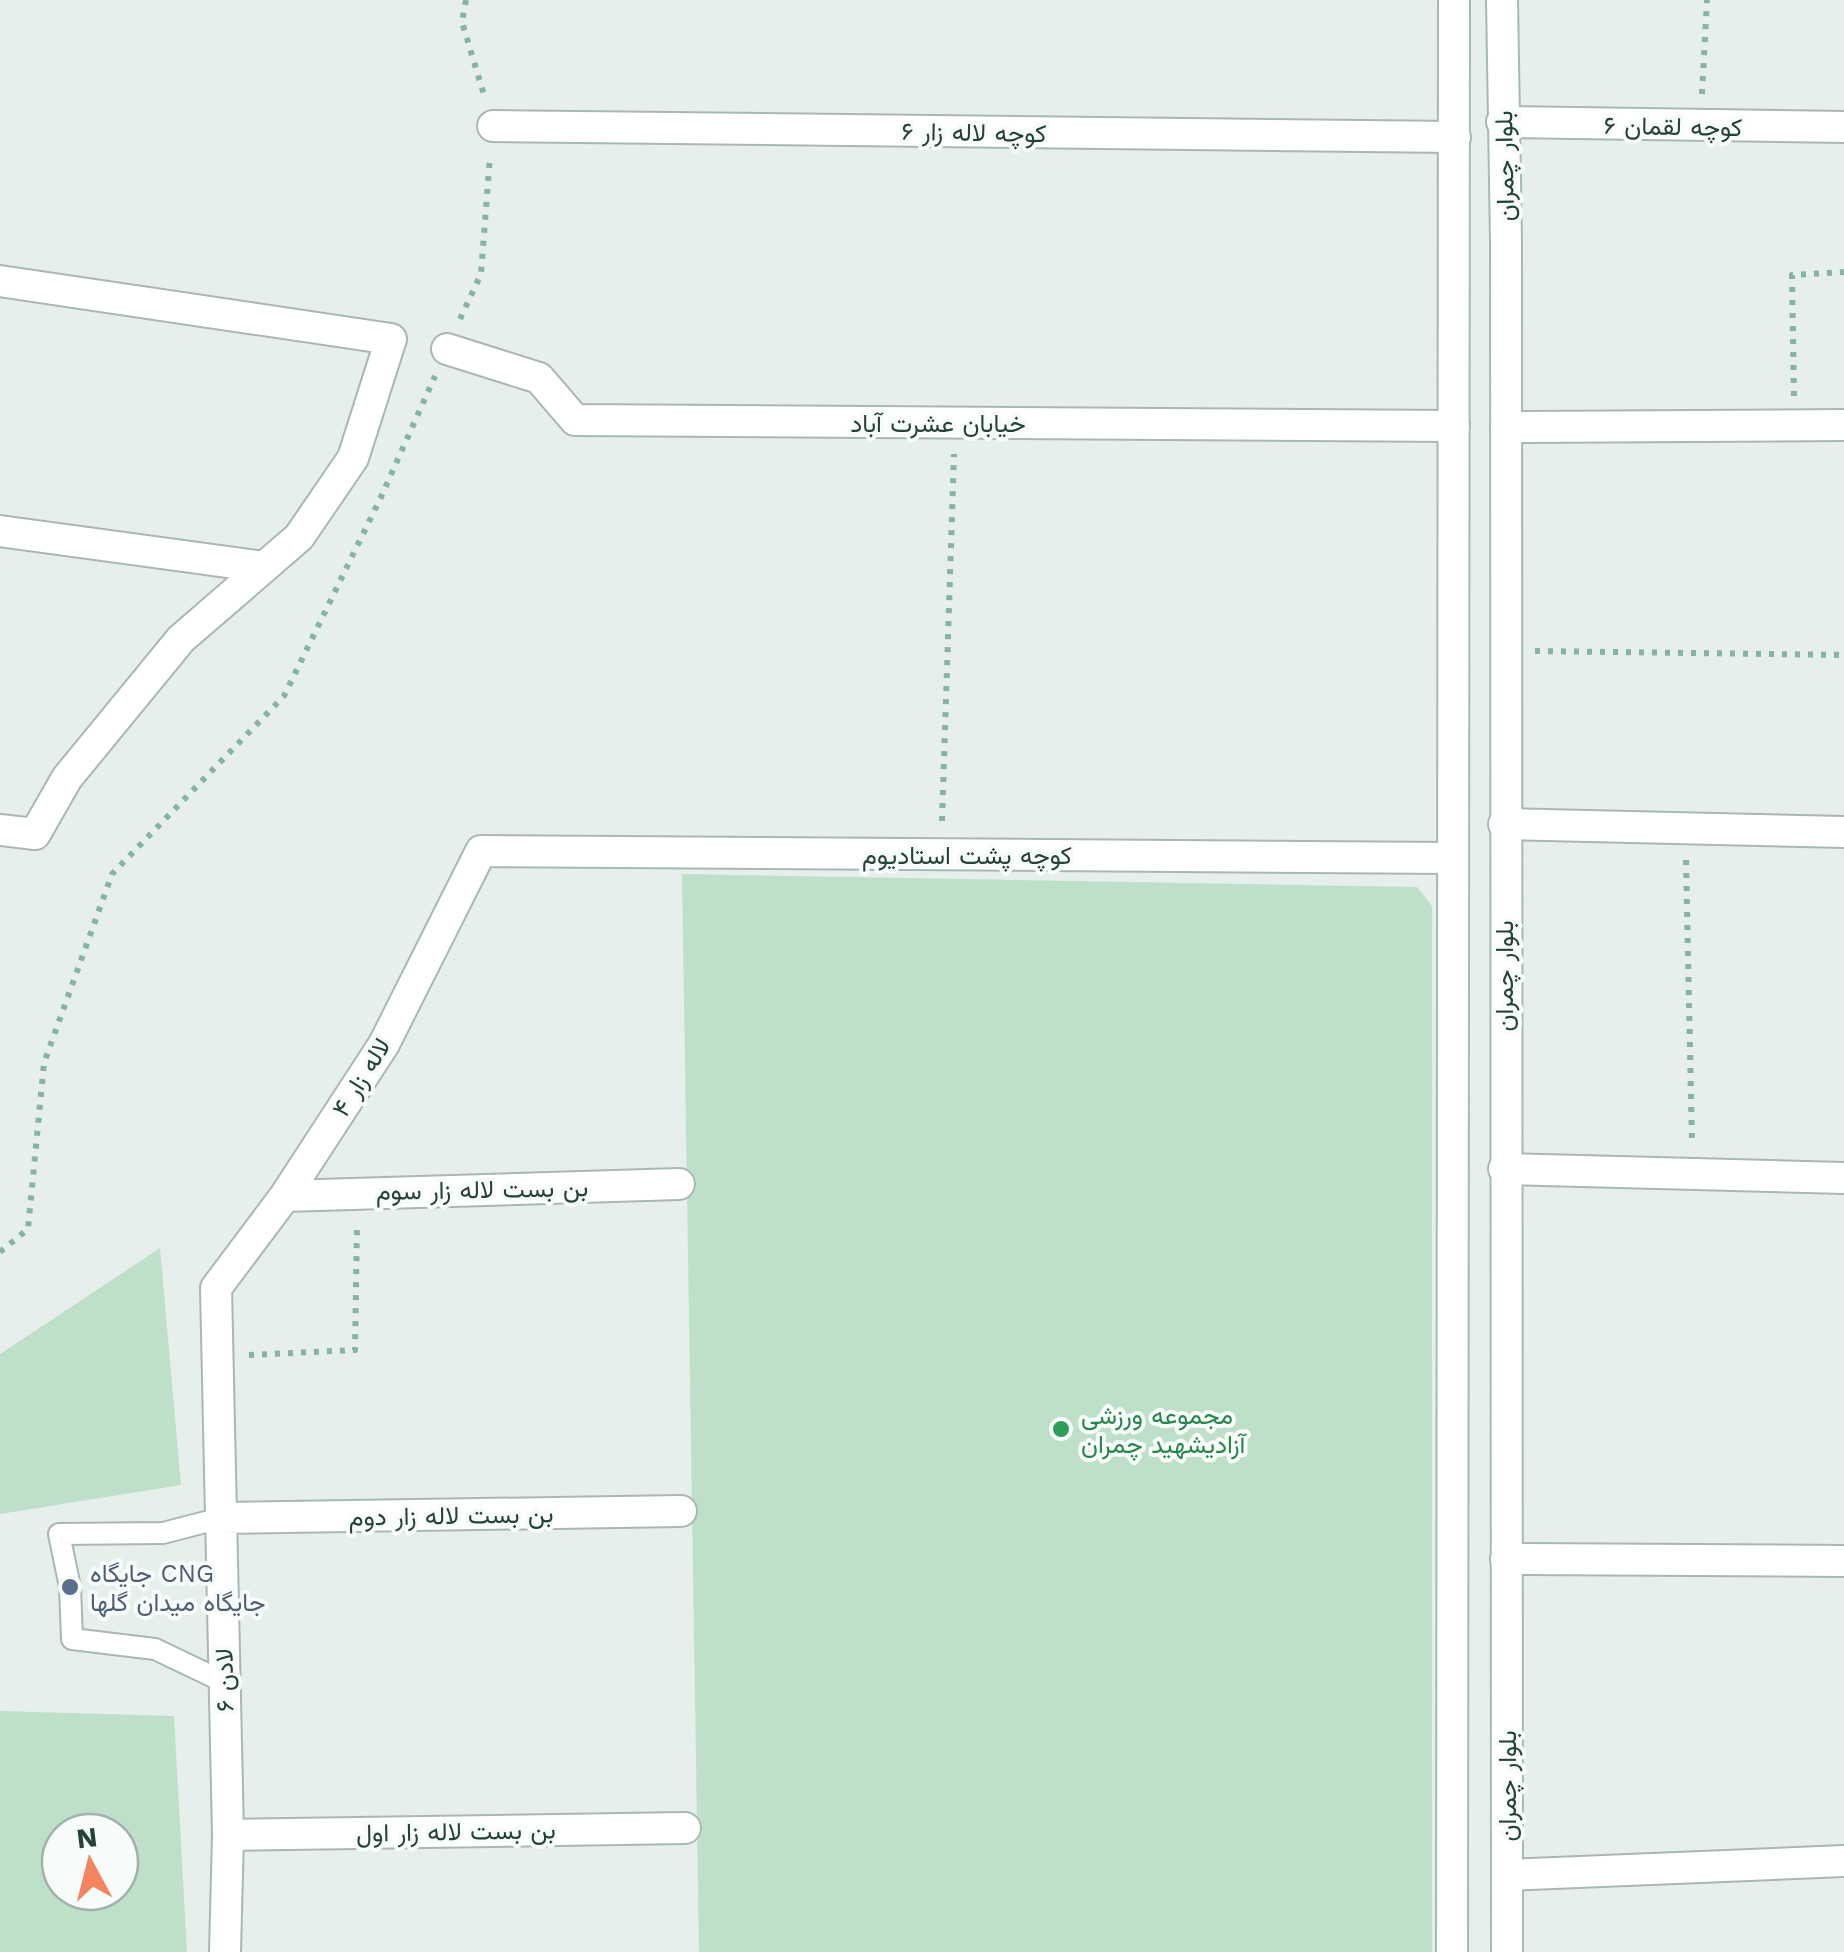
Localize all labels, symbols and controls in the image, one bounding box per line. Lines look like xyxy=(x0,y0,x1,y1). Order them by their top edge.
street label: بلوار چمران xyxy=(1489,110,1522,222)
street label: کوچه لقمان ۶ xyxy=(1603,111,1743,144)
street label: کوچه لاله زار ۶ xyxy=(901,117,1047,150)
street label: خیابان عشرت آباد xyxy=(850,409,1026,439)
street label: کوچه پشت استادیوم xyxy=(862,841,1072,872)
street label: بلوار چمران xyxy=(1490,920,1521,1032)
street label: لاله زار ۴ xyxy=(326,1033,398,1122)
street label: بن بست لاله زار سوم xyxy=(376,1173,589,1208)
place label: مجموعه ورزشی آزادیشهید چمران xyxy=(1081,1401,1248,1461)
marker: مجموعه ورزشی آزادیشهید چمران xyxy=(1050,1418,1072,1440)
street label: بن بست لاله زار دوم xyxy=(348,1499,554,1534)
place label: جایگاه CNG جایگاه میدان گلها xyxy=(90,1559,266,1618)
marker: جایگاه CNG جایگاه میدان گلها xyxy=(59,1576,81,1598)
street label: لادن ۶ xyxy=(209,1648,240,1712)
street label: بلوار چمران xyxy=(1493,1730,1524,1842)
north arrow xyxy=(40,1812,140,1912)
street label: بن بست لاله زار اول xyxy=(356,1815,556,1849)
text: N xyxy=(75,1820,99,1855)

